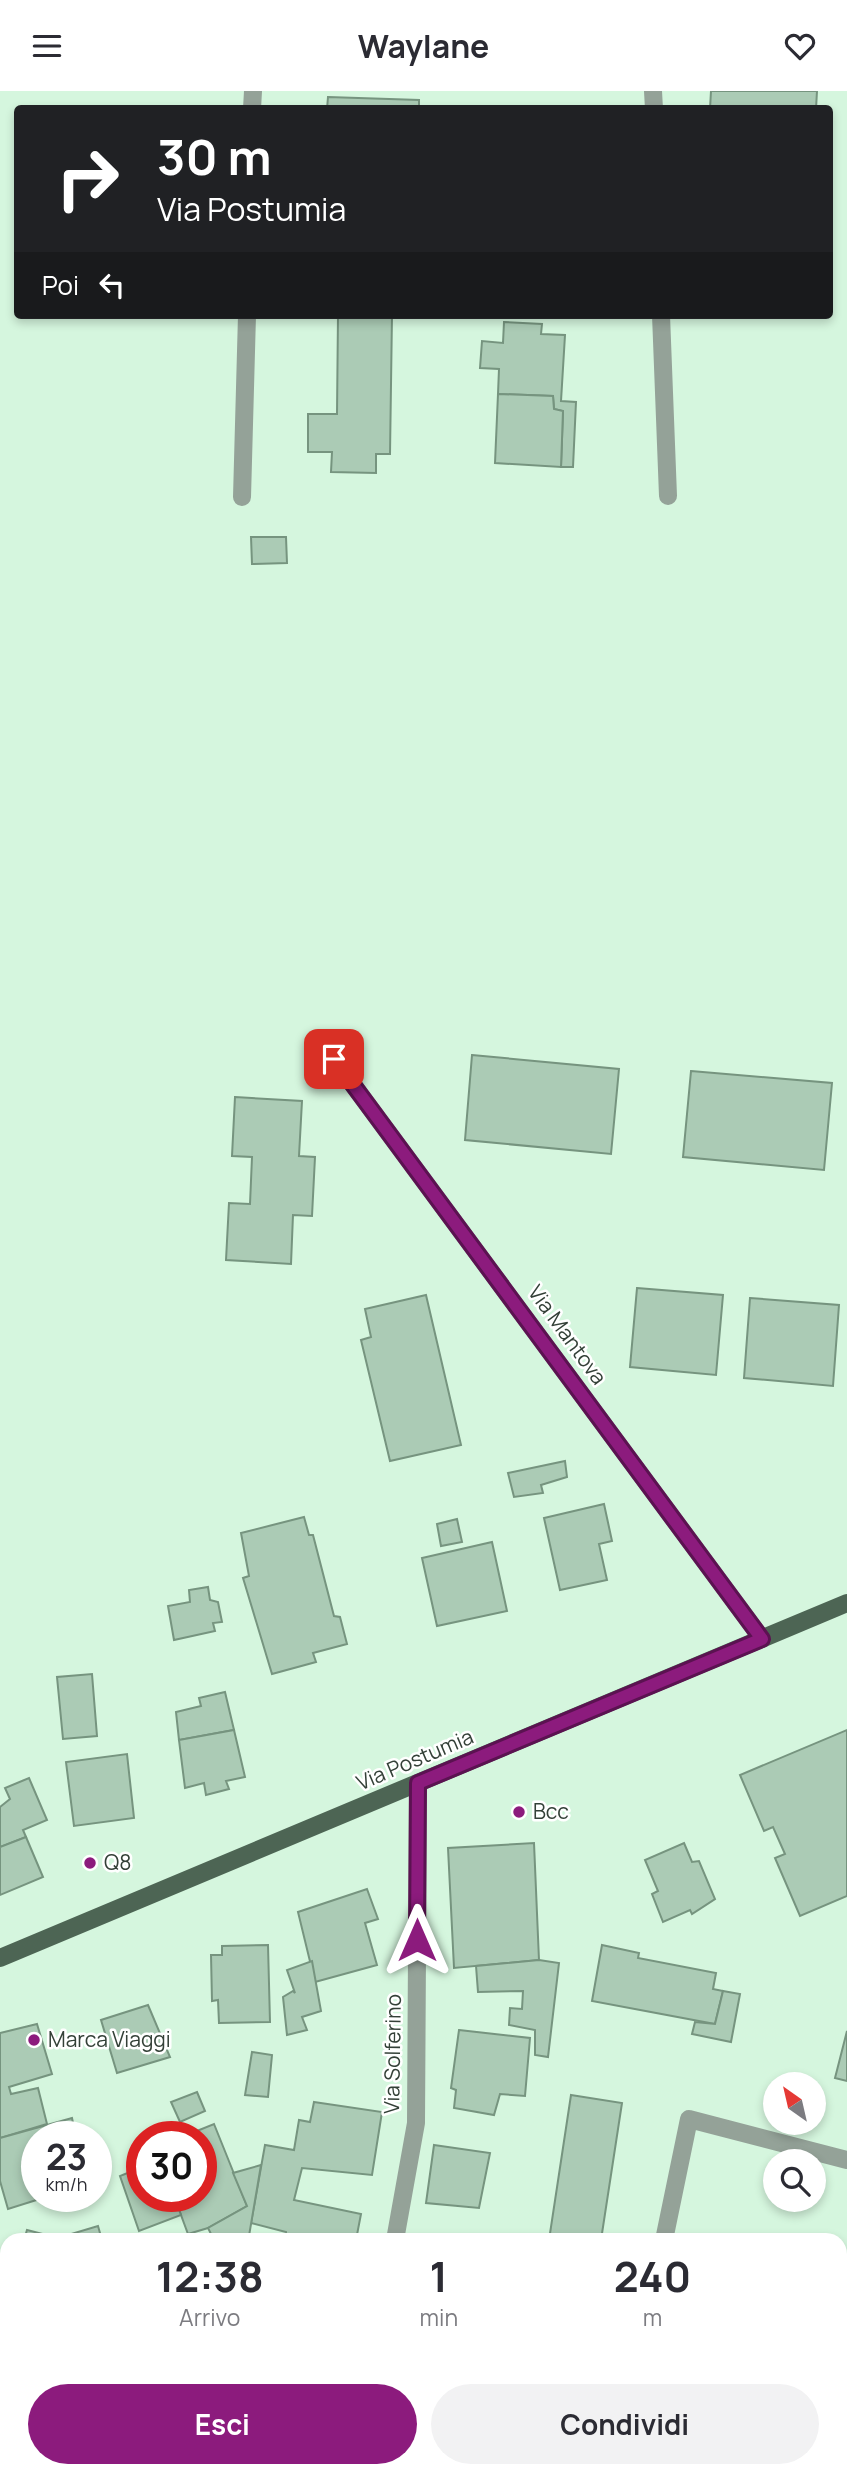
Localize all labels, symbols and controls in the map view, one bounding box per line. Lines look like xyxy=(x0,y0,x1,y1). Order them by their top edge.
text: Waylane xyxy=(358,24,489,68)
icon: menu xyxy=(28,27,66,65)
icon: heart xyxy=(781,27,819,65)
text: 30 m xyxy=(157,123,272,190)
icon: right xyxy=(42,133,133,224)
text: Via Postumia xyxy=(157,187,346,231)
icon: left xyxy=(93,266,131,304)
text: Poi xyxy=(42,267,79,303)
pin xyxy=(304,1029,364,1089)
icon: arrive xyxy=(315,1040,353,1078)
street label: Via Mantova xyxy=(522,1279,613,1390)
street label: Via Postumia xyxy=(352,1722,477,1796)
place label: Bcc xyxy=(533,1797,569,1825)
marker: Bcc xyxy=(511,1804,527,1820)
place label: Q8 xyxy=(104,1848,131,1876)
marker: Q8 xyxy=(82,1855,98,1871)
position arrow xyxy=(380,1903,454,1977)
street label: Via Solferino xyxy=(377,1994,407,2114)
place label: Marca Viaggi xyxy=(48,2025,171,2053)
marker: Marca Viaggi xyxy=(26,2032,42,2048)
north arrow xyxy=(763,2072,826,2135)
map controls xyxy=(763,2072,826,2212)
speed limit sign: 30 xyxy=(126,2121,217,2212)
text: 23 xyxy=(46,2133,87,2181)
button: search xyxy=(763,2149,826,2212)
text: km/h xyxy=(46,2172,87,2196)
text: 12:38 xyxy=(156,2247,264,2305)
text: 1 xyxy=(430,2247,448,2305)
text: 240 xyxy=(614,2247,691,2305)
text: Arrivo xyxy=(179,2301,240,2333)
text: min xyxy=(420,2301,458,2333)
text: m xyxy=(643,2301,662,2333)
button: Esci xyxy=(28,2384,417,2464)
button: Condividi xyxy=(431,2384,819,2464)

